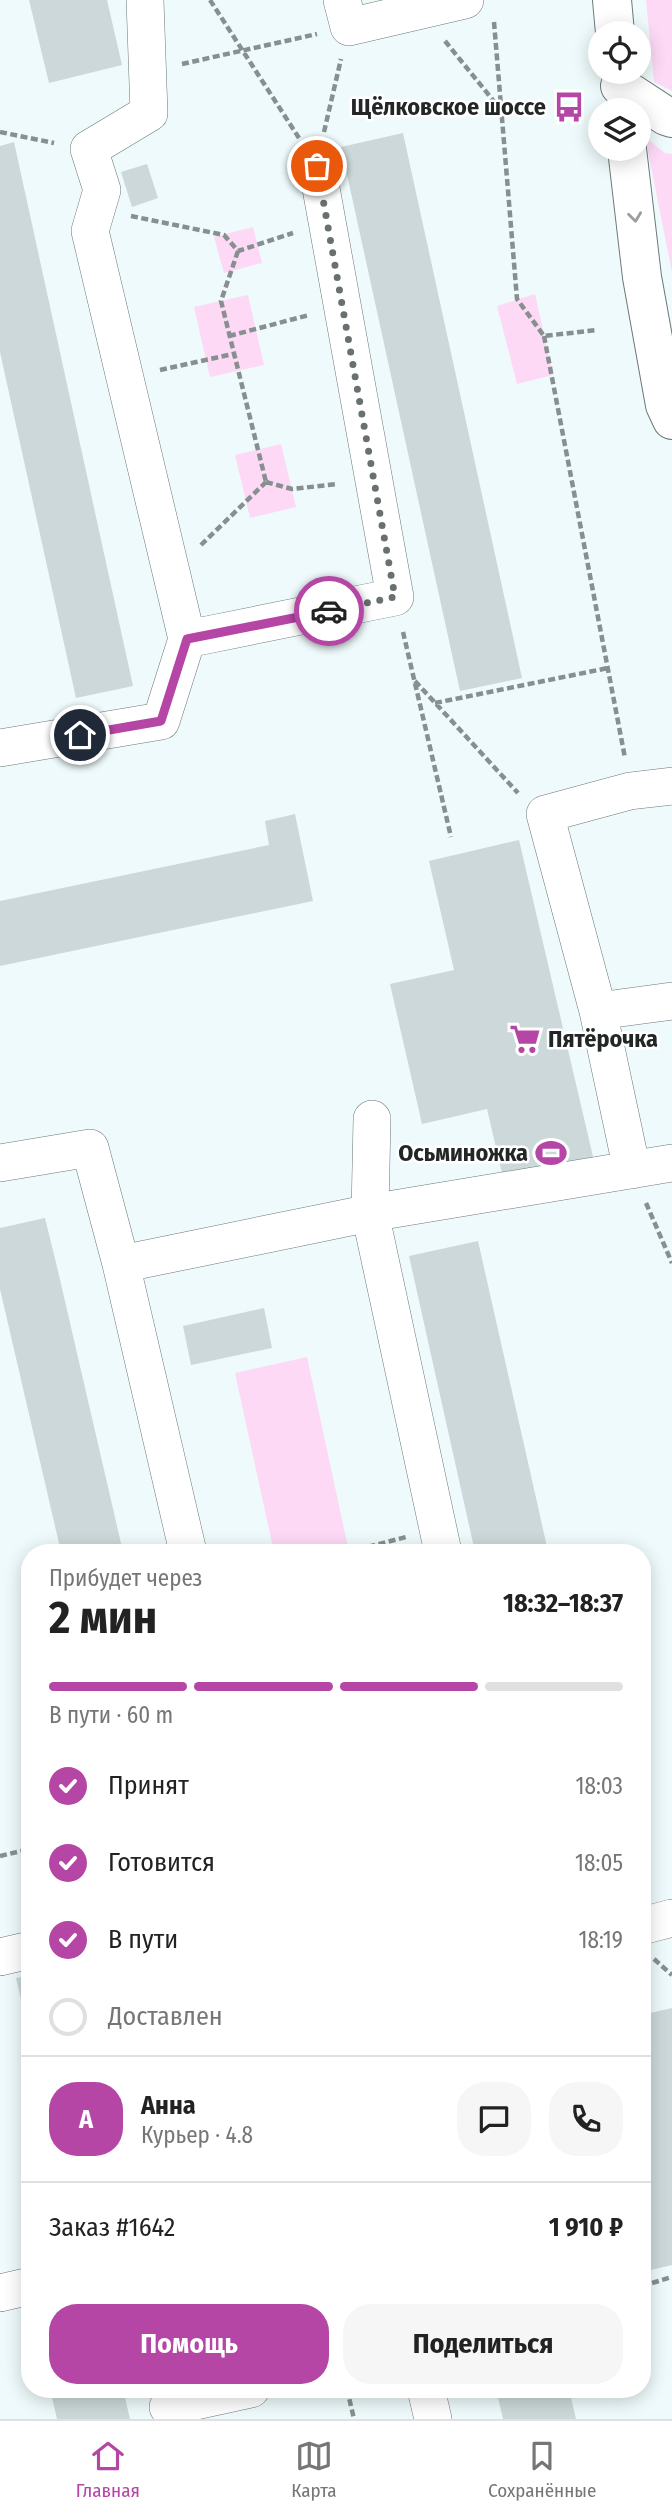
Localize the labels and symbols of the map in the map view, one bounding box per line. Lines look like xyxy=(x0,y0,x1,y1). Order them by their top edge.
bus stop icon: Щёлковское шоссе xyxy=(552,90,586,124)
place label: Щёлковское шоссе xyxy=(351,93,546,121)
pin xyxy=(287,136,347,196)
one-way arrow xyxy=(628,211,643,222)
courier xyxy=(294,576,364,646)
pin xyxy=(50,705,110,765)
supermarket icon: Пятёрочка xyxy=(508,1022,542,1056)
place label: Пятёрочка xyxy=(548,1025,658,1053)
sports icon: Осьминожка xyxy=(534,1136,568,1170)
place label: Осьминожка xyxy=(398,1139,528,1167)

